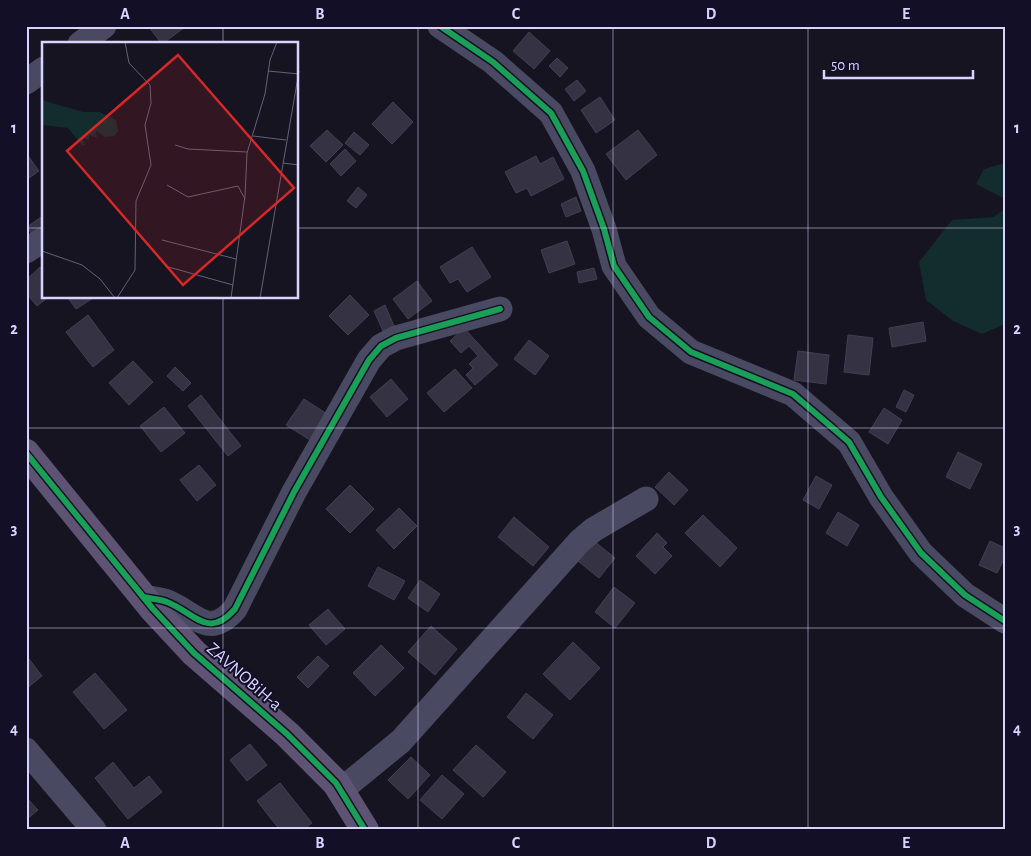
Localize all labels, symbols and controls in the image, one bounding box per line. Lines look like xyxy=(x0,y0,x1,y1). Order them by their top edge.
text: A xyxy=(120,6,130,22)
text: B xyxy=(315,6,325,22)
text: C xyxy=(512,6,521,22)
text: D xyxy=(706,6,717,22)
text: E xyxy=(902,6,910,22)
inset map xyxy=(42,42,299,299)
scale bar xyxy=(824,48,972,80)
text: 50 m xyxy=(831,58,860,73)
text: 1 xyxy=(11,120,17,136)
text: 1 xyxy=(1014,120,1020,136)
text: 2 xyxy=(10,321,18,337)
text: 2 xyxy=(1013,321,1021,337)
text: 3 xyxy=(11,521,18,537)
text: 3 xyxy=(1014,521,1021,537)
street label: ZAVNOBiH-a xyxy=(203,640,285,714)
text: 4 xyxy=(10,721,18,737)
text: 4 xyxy=(1013,721,1021,737)
text: A xyxy=(120,835,130,851)
text: B xyxy=(315,835,325,851)
text: C xyxy=(512,835,521,851)
text: D xyxy=(706,835,717,851)
text: E xyxy=(902,835,910,851)

